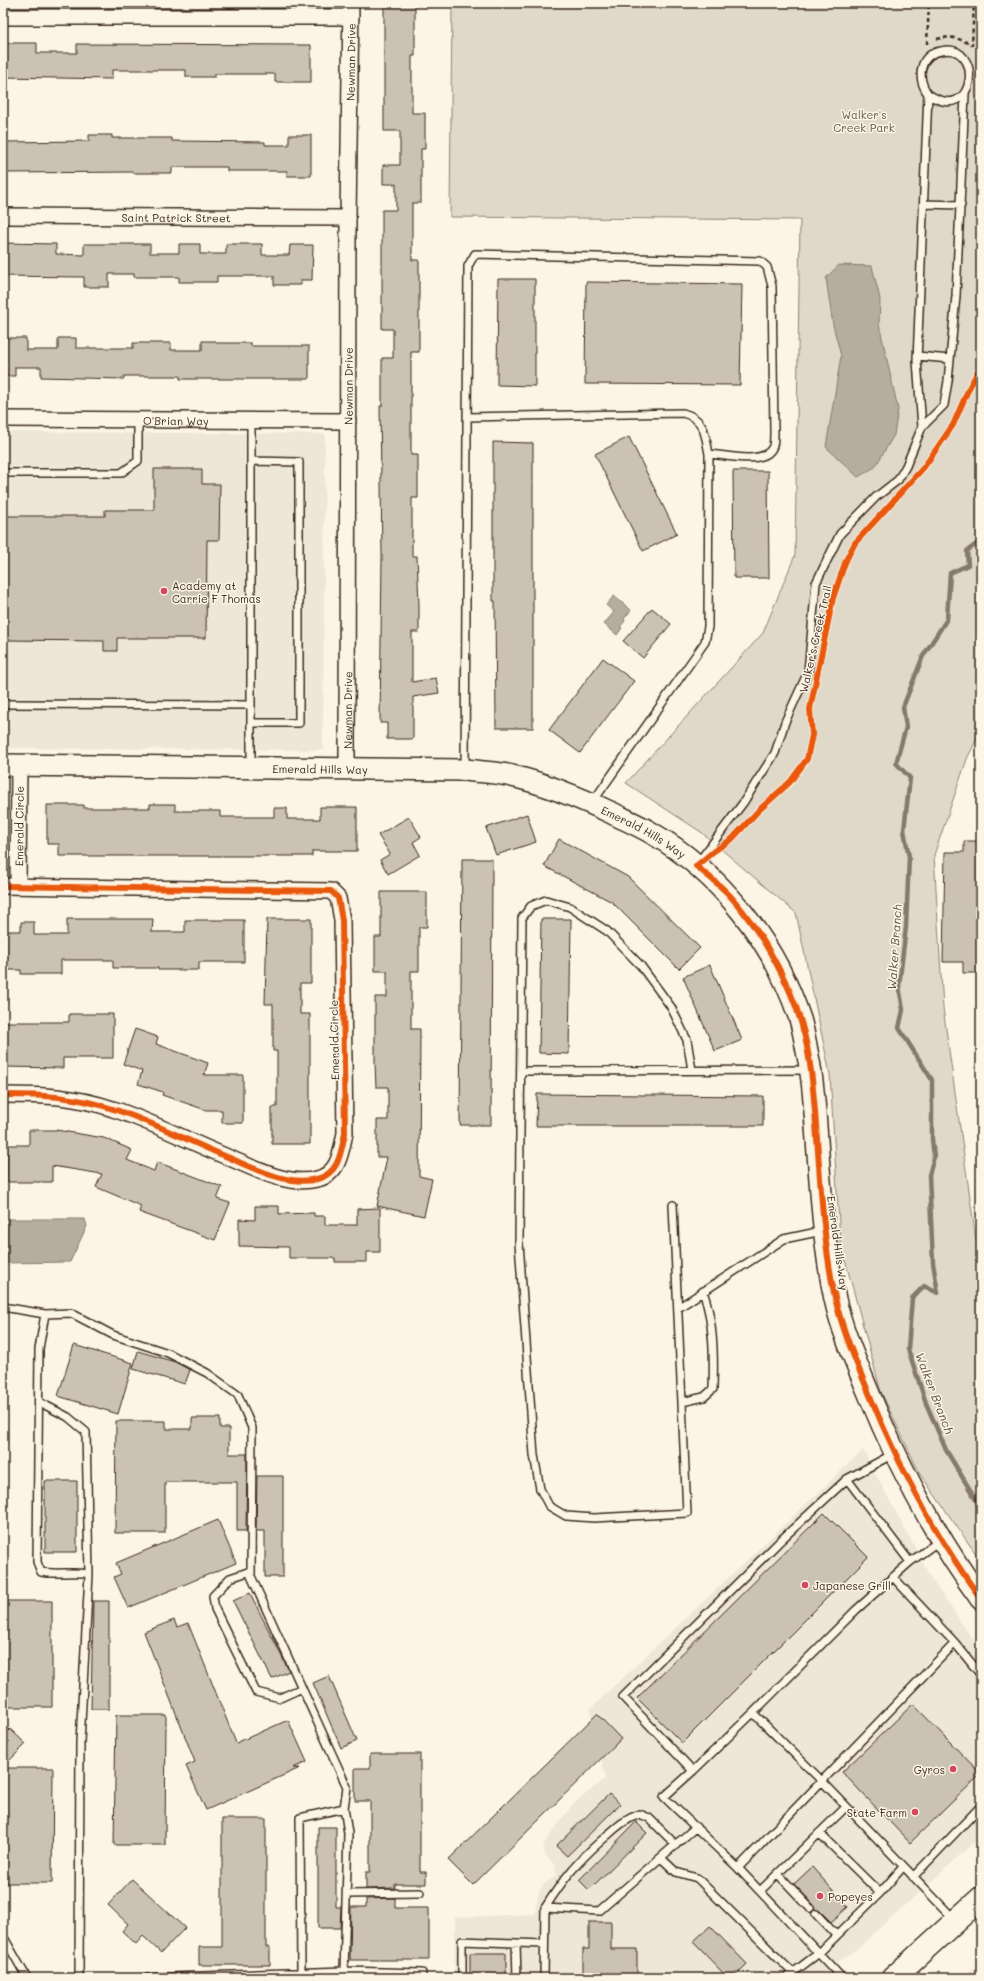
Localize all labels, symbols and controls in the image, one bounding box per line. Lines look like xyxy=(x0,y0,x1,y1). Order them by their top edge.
street label: Newman Drive xyxy=(342,23,358,101)
park label: Walker's Creek Park xyxy=(833,107,895,135)
street label: Saint Patrick Street xyxy=(121,209,231,225)
street label: Newman Drive xyxy=(340,347,355,425)
street label: O'Brian Way xyxy=(143,412,209,428)
place label: Academy at Carrie F Thomas xyxy=(172,578,261,606)
street label: Walker's Creek Trail xyxy=(795,584,835,694)
marker: Academy at Carrie F Thomas xyxy=(159,586,169,596)
street label: Newman Drive xyxy=(340,671,355,749)
street label: Emerald Hills Way xyxy=(272,760,368,776)
street label: Emerald Circle xyxy=(11,786,26,866)
street label: Emerald Hills Way xyxy=(599,802,690,861)
water label: Walker Branch xyxy=(883,903,905,991)
street label: Emerald Circle xyxy=(326,1000,342,1080)
street label: Emerald Hills Way xyxy=(824,1195,852,1292)
water label: Walker Branch xyxy=(912,1350,958,1436)
place label: Japanese Grill xyxy=(813,1578,891,1593)
marker: Japanese Grill xyxy=(800,1580,810,1590)
place label: Gyros xyxy=(914,1762,945,1777)
marker: Gyros xyxy=(948,1764,958,1774)
place label: State Farm xyxy=(847,1805,907,1820)
marker: State Farm xyxy=(910,1807,920,1817)
place label: Popeyes xyxy=(828,1889,873,1904)
marker: Popeyes xyxy=(815,1891,825,1901)

